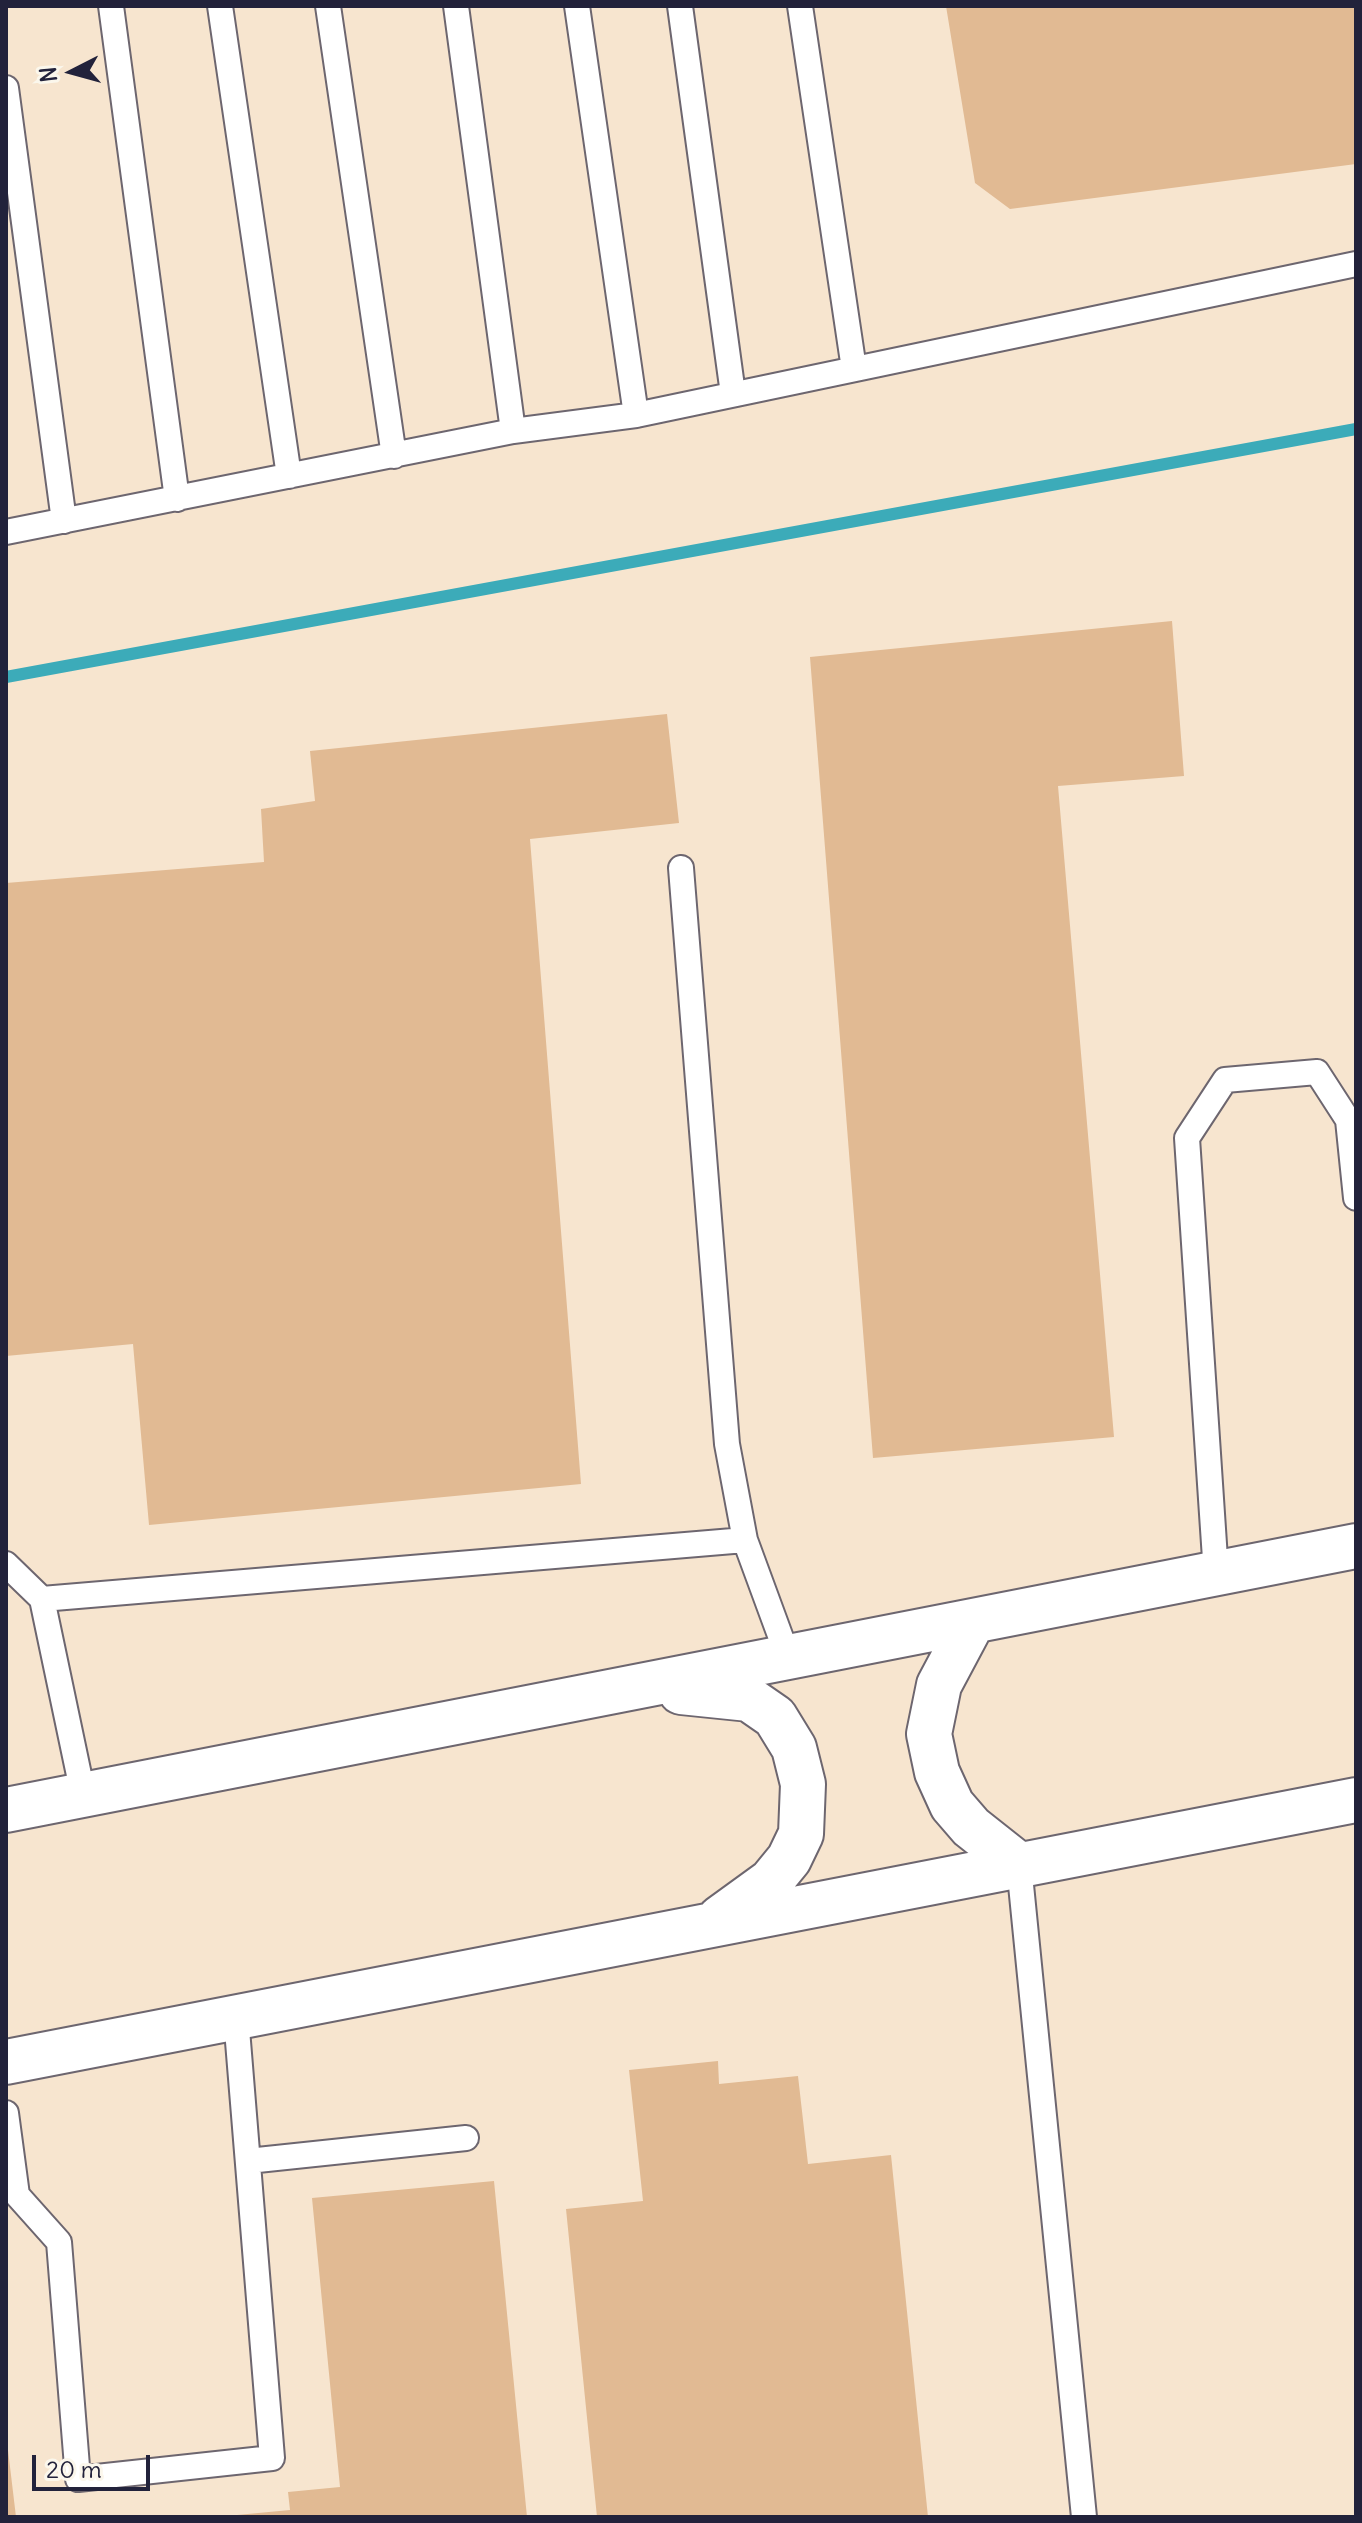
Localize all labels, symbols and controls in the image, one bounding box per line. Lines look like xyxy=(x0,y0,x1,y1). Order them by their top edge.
north arrow xyxy=(32,32,112,112)
text: N xyxy=(33,65,63,84)
scale bar xyxy=(36,2439,154,2489)
text: 20 m xyxy=(46,2454,102,2484)

